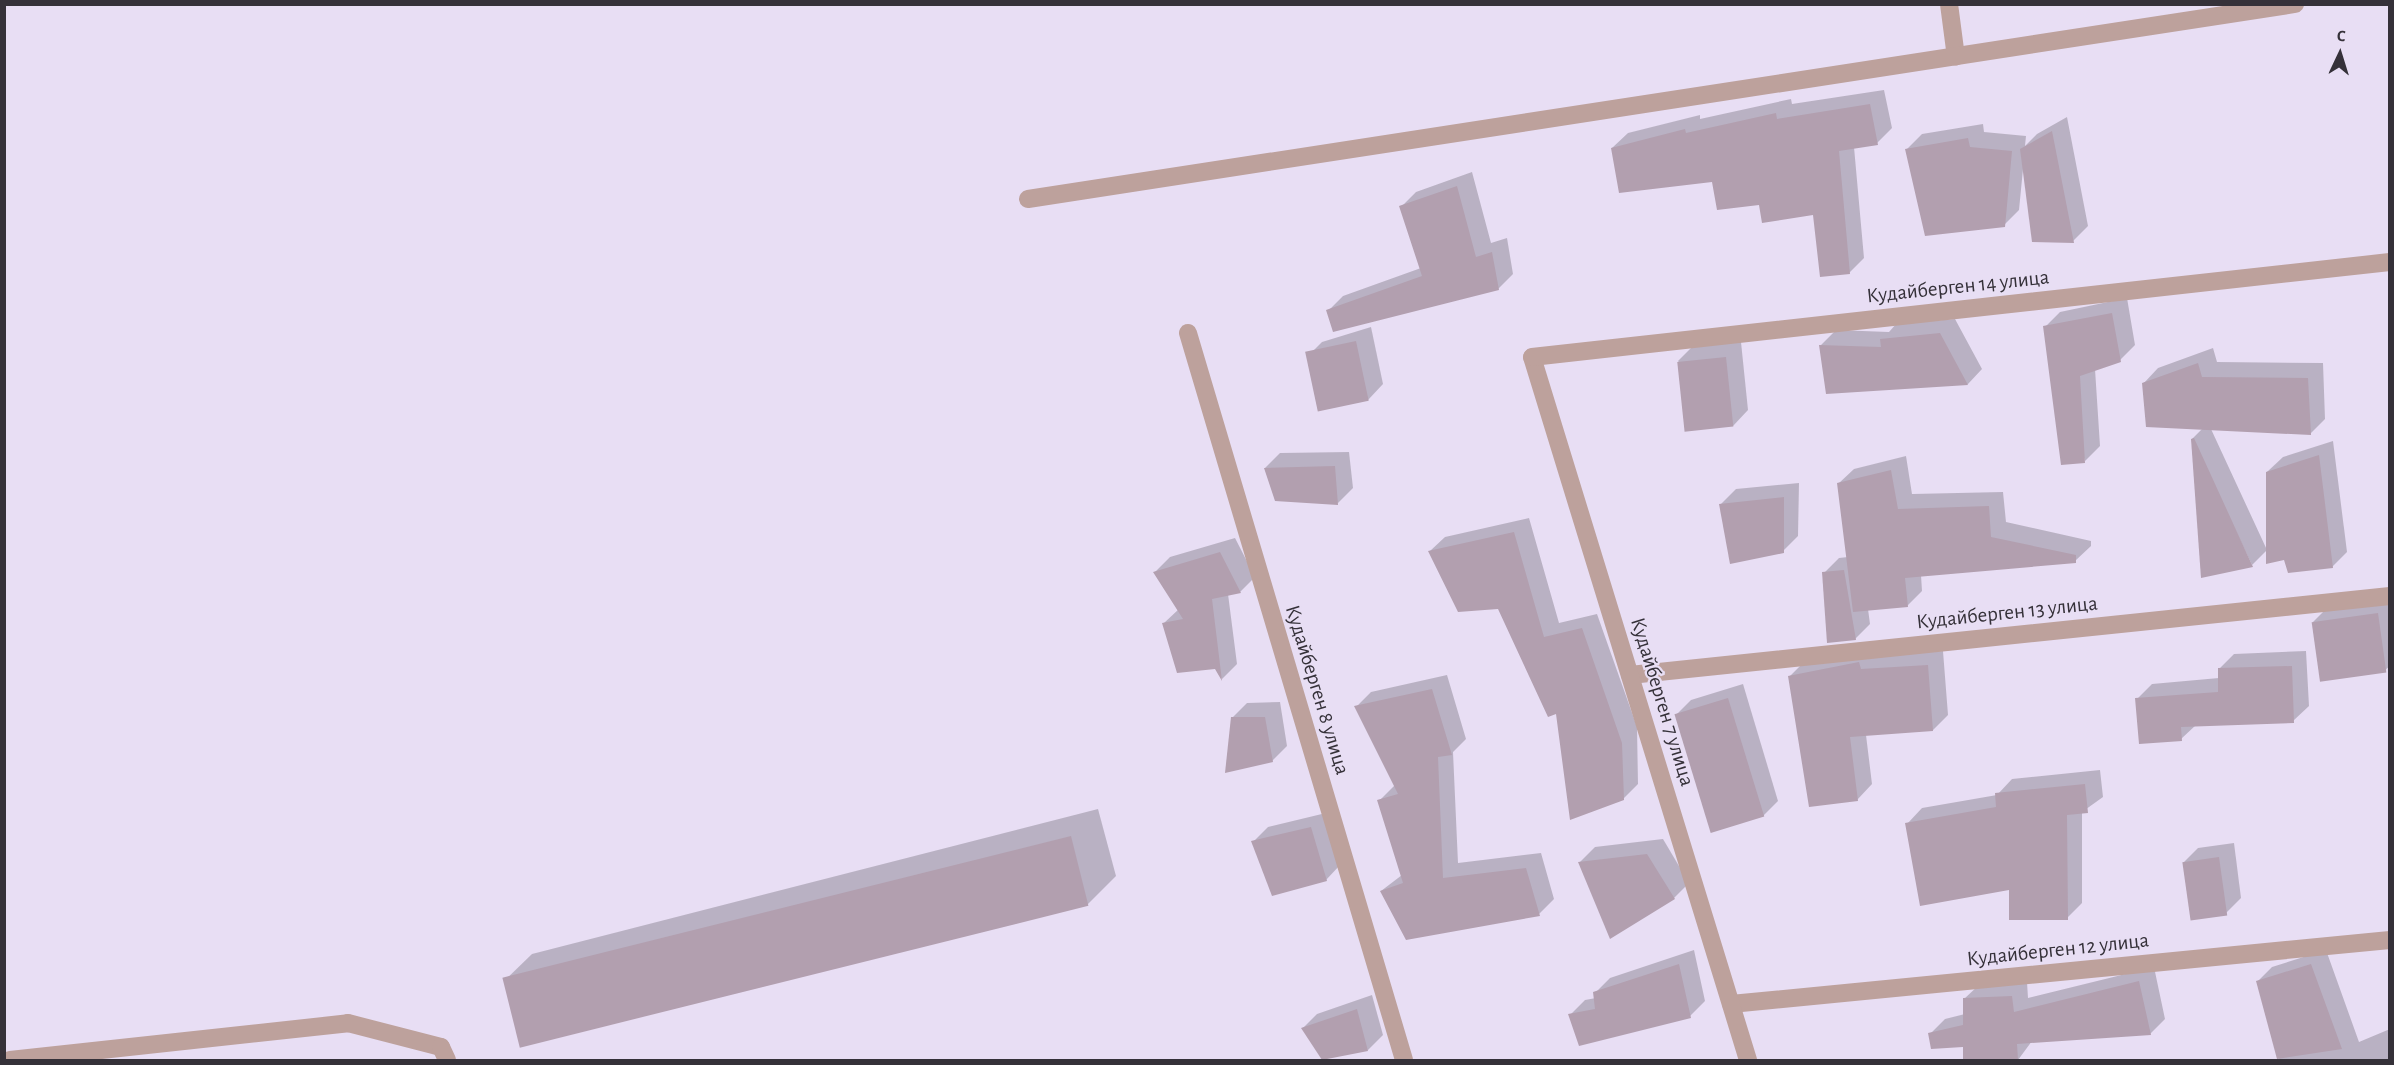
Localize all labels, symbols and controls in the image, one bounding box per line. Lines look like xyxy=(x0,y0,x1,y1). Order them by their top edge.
north arrow xyxy=(2310,24,2370,84)
text: С xyxy=(2336,28,2346,44)
street label: Кудайберген 14 улица xyxy=(1865,265,2051,309)
street label: Кудайберген 13 улица xyxy=(1915,591,2099,635)
street label: Кудайберген 8 улица xyxy=(1279,602,1355,778)
street label: Кудайберген 7 улица xyxy=(1624,615,1700,789)
street label: Кудайберген 12 улица xyxy=(1966,928,2150,972)

